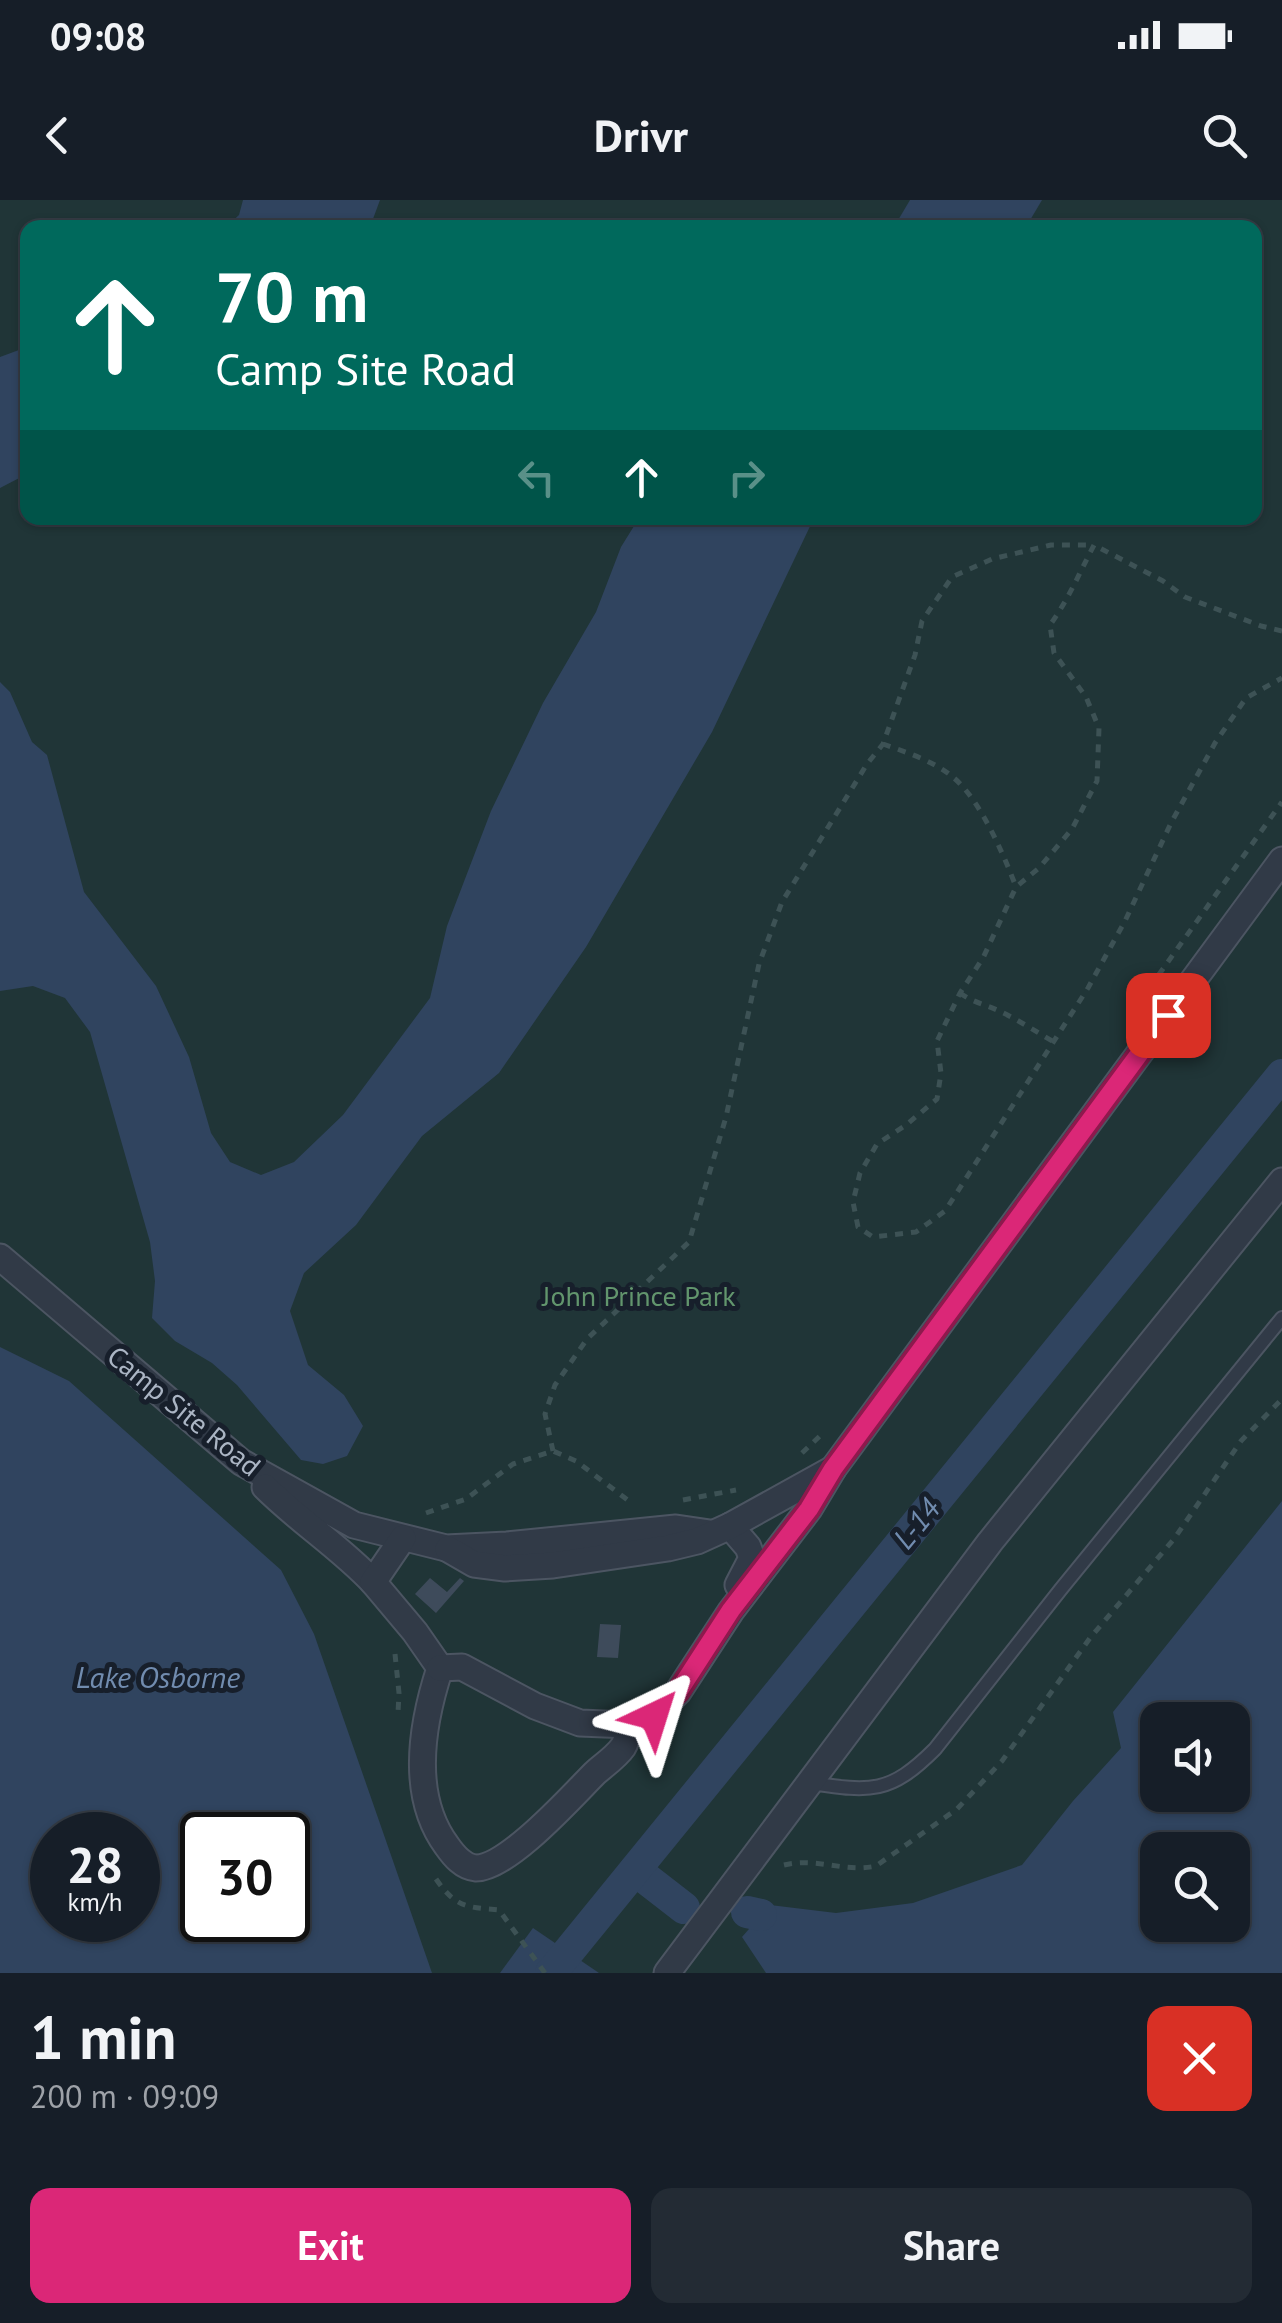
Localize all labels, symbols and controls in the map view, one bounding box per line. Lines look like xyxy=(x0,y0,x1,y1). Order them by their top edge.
text: 09:08 xyxy=(50,11,146,60)
text: Drivr xyxy=(594,106,688,164)
icon: back xyxy=(30,108,85,163)
icon: search xyxy=(1197,108,1252,163)
text: 70 m xyxy=(215,251,368,341)
icon: ahead xyxy=(50,260,180,390)
text: Camp Site Road xyxy=(215,339,516,397)
icon: left xyxy=(509,450,564,505)
icon: ahead xyxy=(614,450,669,505)
icon: right xyxy=(719,450,774,505)
pin xyxy=(1126,973,1211,1058)
icon: arrive xyxy=(1141,988,1196,1043)
park label: John Prince Park xyxy=(541,1277,736,1314)
street label: Camp Site Road xyxy=(100,1337,269,1484)
water label: L-14 xyxy=(884,1489,948,1556)
water label: Lake Osborne xyxy=(76,1657,240,1696)
position arrow xyxy=(602,1664,706,1768)
map controls xyxy=(1140,1702,1250,1942)
button: sound xyxy=(1140,1702,1250,1812)
speed limit sign: 30 xyxy=(180,1812,310,1942)
text: 28 xyxy=(67,1832,123,1897)
button: search xyxy=(1140,1832,1250,1942)
text: km/h xyxy=(68,1886,122,1918)
text: 1 min xyxy=(30,1998,176,2076)
button: close xyxy=(1147,2006,1252,2111)
text: 200 m · 09:09 xyxy=(30,2075,219,2117)
button: Exit xyxy=(30,2188,631,2303)
button: Share xyxy=(651,2188,1252,2303)

